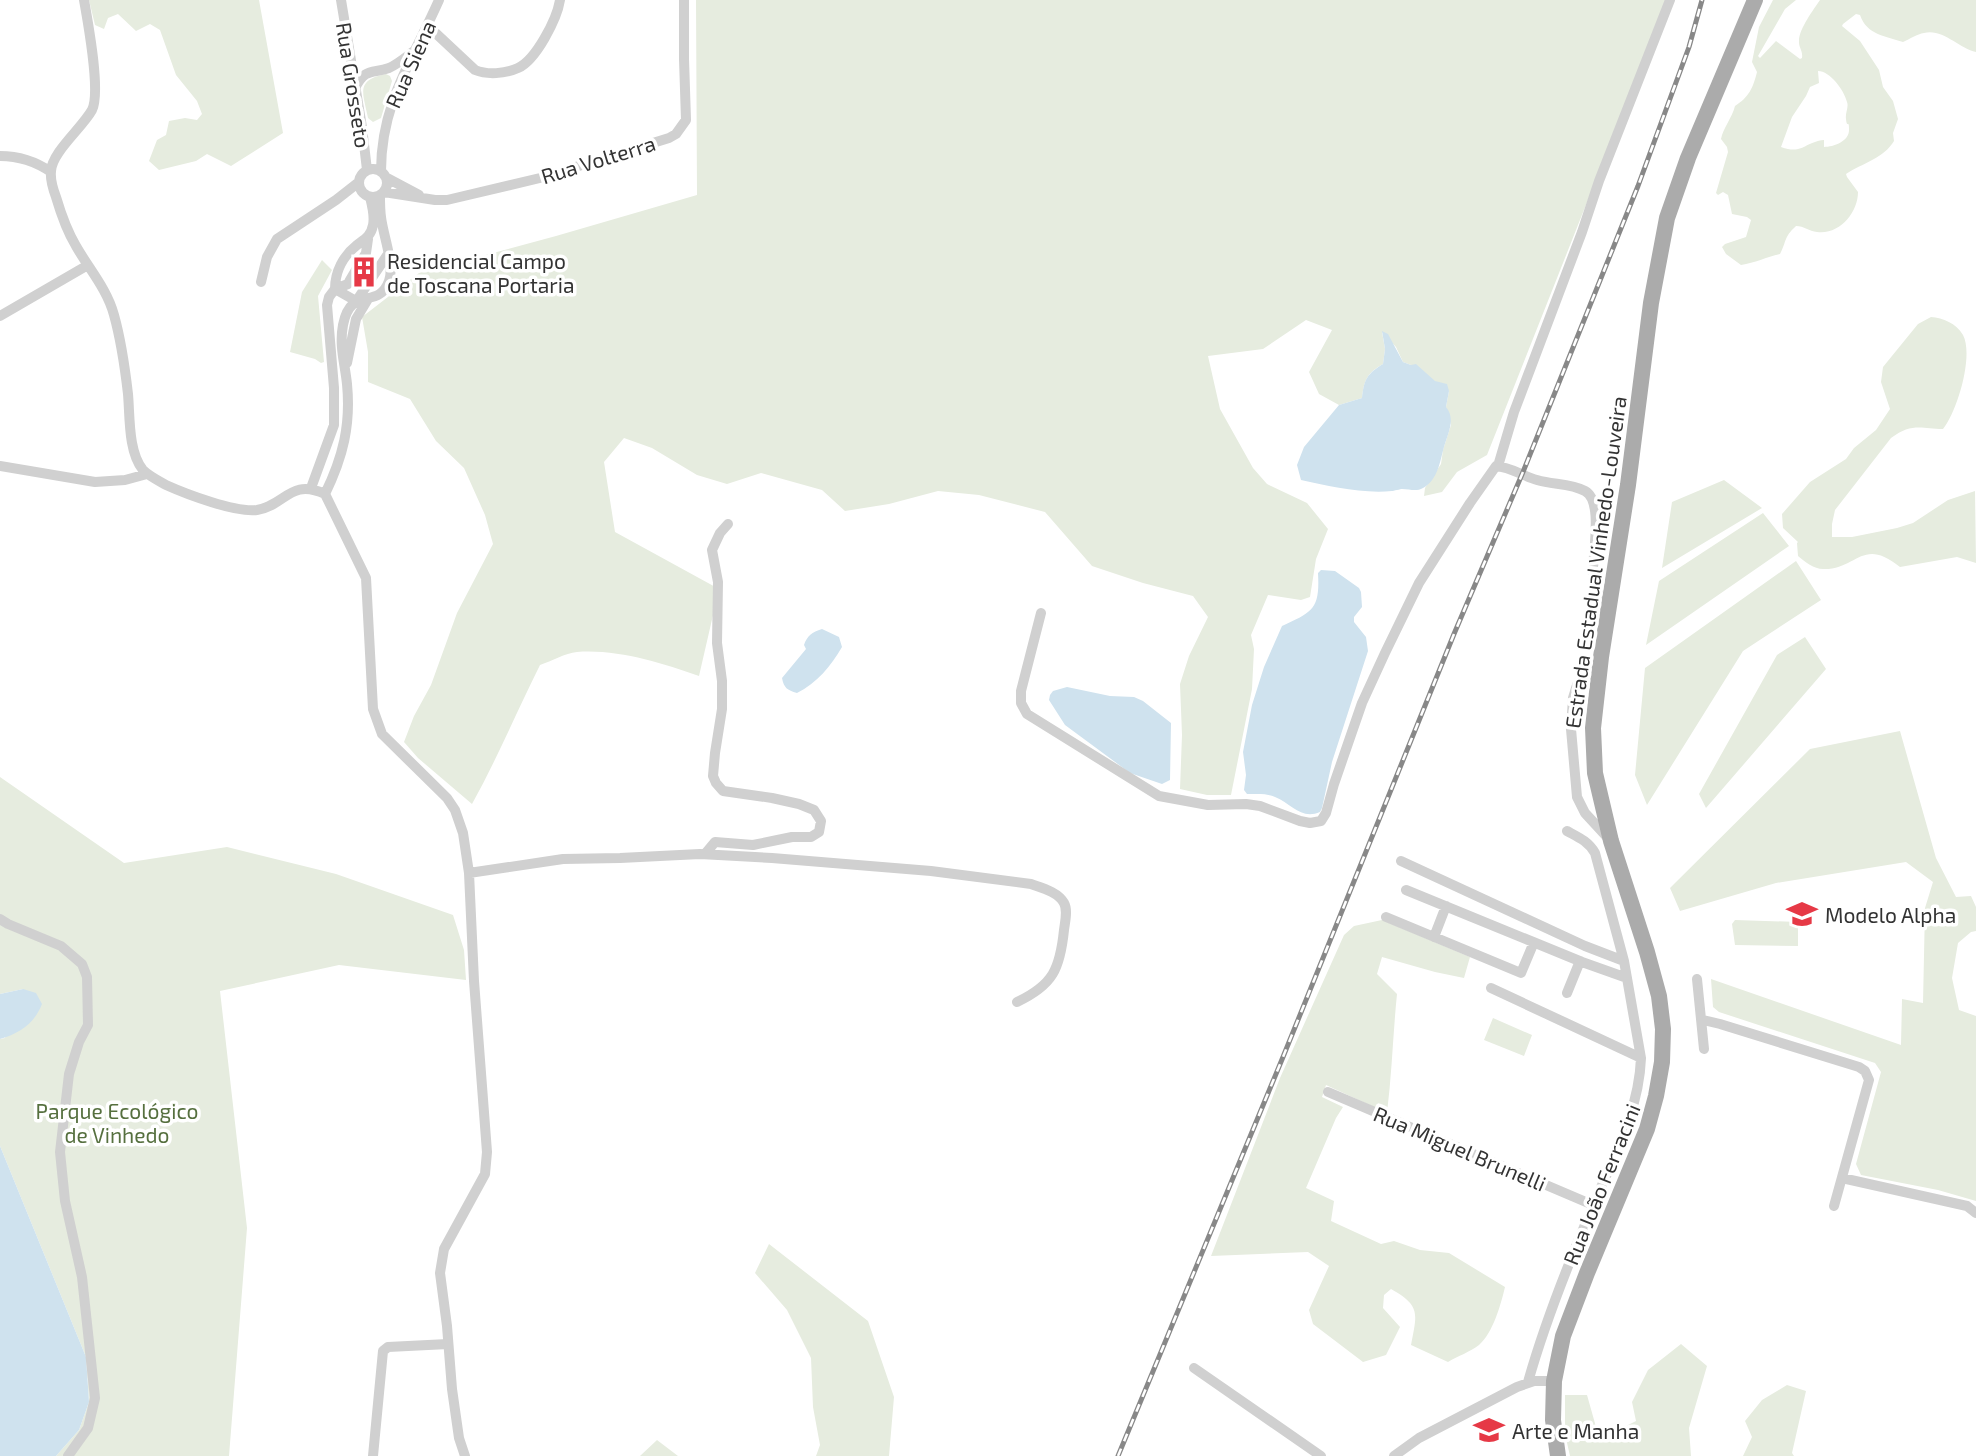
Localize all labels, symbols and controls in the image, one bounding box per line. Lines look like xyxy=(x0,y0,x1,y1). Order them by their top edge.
street label: Rua Siena xyxy=(380,16,440,112)
street label: Rua Grosseto xyxy=(332,20,376,150)
street label: Rua Volterra xyxy=(538,130,658,188)
place label: Residencial Campo de Toscana Portaria xyxy=(387,248,574,297)
building icon: Residencial Campo de Toscana Portaria xyxy=(347,255,381,289)
street label: Estrada Estadual Vinhedo-Louveira xyxy=(1559,394,1631,730)
school or university icon: Modelo Alpha xyxy=(1785,897,1819,931)
place label: Modelo Alpha xyxy=(1825,902,1956,927)
park label: Parque Ecológico de Vinhedo xyxy=(36,1098,198,1147)
street label: Rua Miguel Brunelli xyxy=(1370,1100,1550,1196)
street label: Rua João Ferracini xyxy=(1557,1100,1645,1268)
school or university icon: Arte e Manha xyxy=(1472,1413,1506,1447)
place label: Arte e Manha xyxy=(1512,1418,1639,1443)

